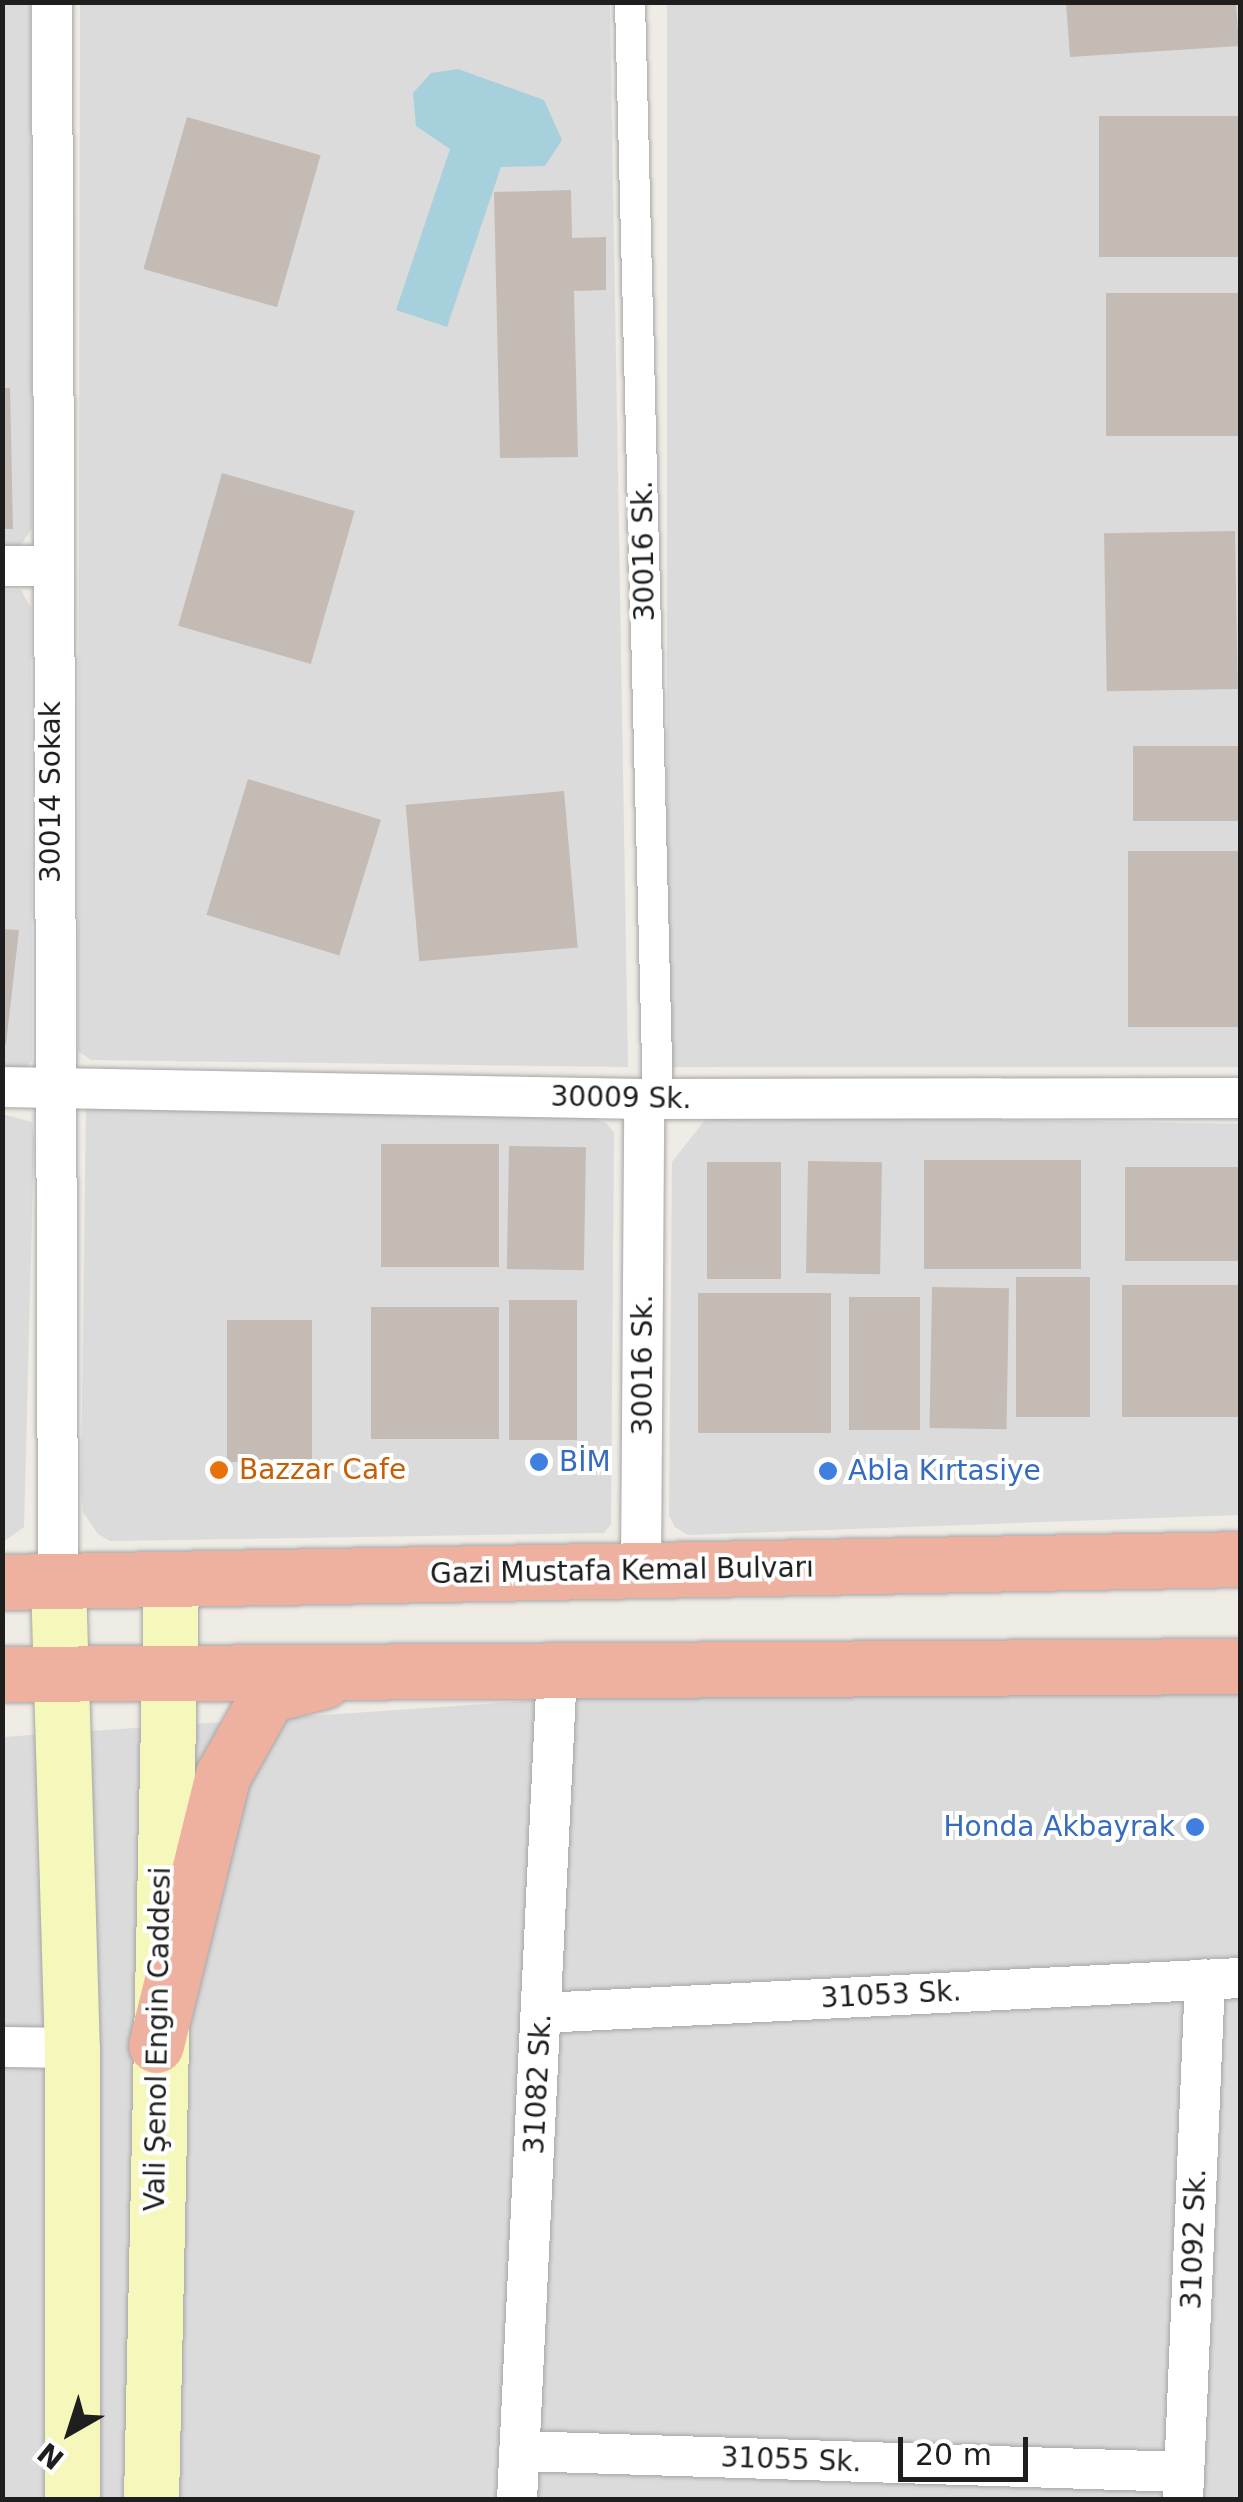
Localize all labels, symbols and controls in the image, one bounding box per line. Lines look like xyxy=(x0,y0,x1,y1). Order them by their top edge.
street label: 30016 Sk. xyxy=(626,480,662,622)
street label: 30014 Sokak xyxy=(34,701,68,883)
street label: 30009 Sk. xyxy=(550,1080,692,1116)
street label: 30016 Sk. xyxy=(626,1295,660,1435)
place label: BİM xyxy=(559,1445,611,1479)
marker: BİM xyxy=(528,1451,550,1473)
place label: Bazzar Cafe xyxy=(239,1453,406,1487)
place label: Abla Kırtasiye xyxy=(848,1454,1041,1488)
marker: Bazzar Cafe xyxy=(208,1459,230,1481)
marker: Abla Kırtasiye xyxy=(817,1460,839,1482)
street label: Gazi Mustafa Kemal Bulvarı xyxy=(430,1551,814,1591)
place label: Honda Akbayrak xyxy=(943,1810,1175,1844)
marker: Honda Akbayrak xyxy=(1184,1816,1206,1838)
street label: Vali Şenol Engin Caddesi xyxy=(138,1866,178,2212)
street label: 31053 Sk. xyxy=(820,1975,962,2015)
street label: 31082 Sk. xyxy=(518,2013,558,2155)
street label: 31092 Sk. xyxy=(1175,2168,1213,2310)
north arrow xyxy=(20,2382,120,2482)
scale bar xyxy=(903,2417,1033,2479)
text: N xyxy=(31,2436,70,2476)
text: 20 m xyxy=(915,2437,992,2472)
street label: 31055 Sk. xyxy=(720,2441,862,2479)

